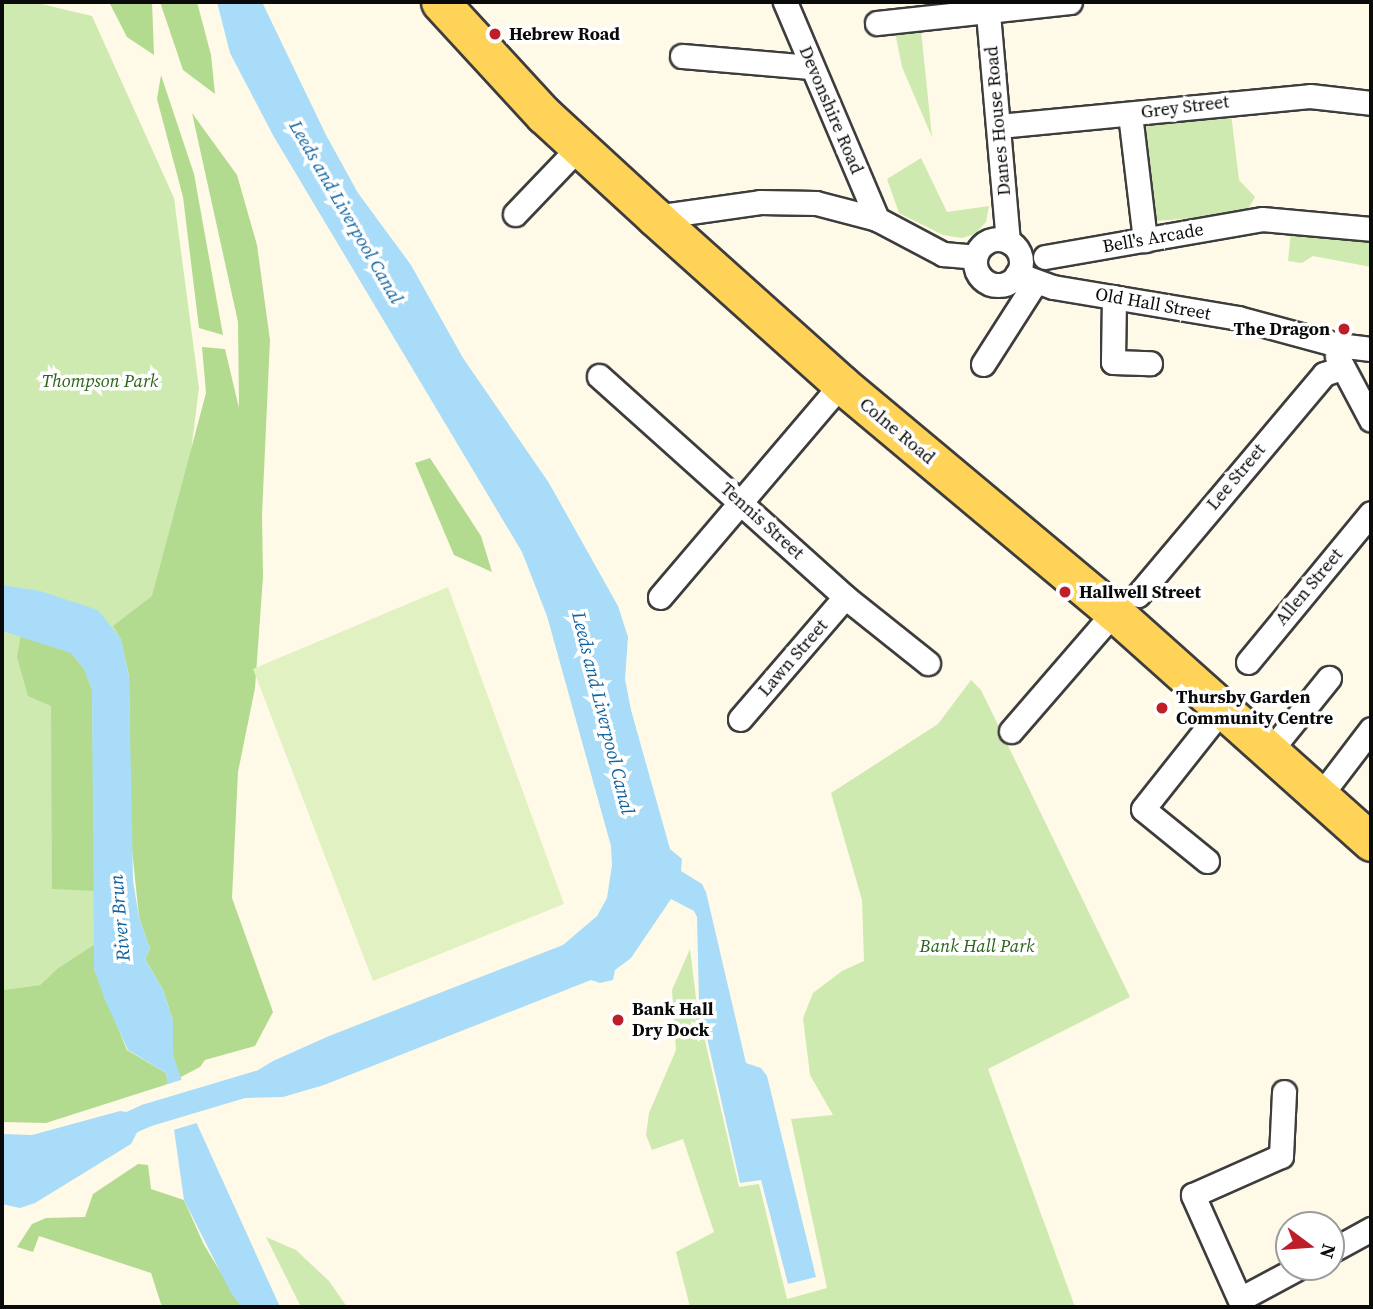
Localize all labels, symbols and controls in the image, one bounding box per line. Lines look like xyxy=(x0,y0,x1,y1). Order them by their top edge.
place label: Hebrew Road xyxy=(509,23,620,45)
marker: Hebrew Road xyxy=(487,26,503,42)
street label: Devonshire Road xyxy=(794,43,868,177)
street label: Danes House Road xyxy=(981,45,1015,197)
street label: Grey Street xyxy=(1140,91,1230,123)
water label: Leeds and Liverpool Canal xyxy=(284,116,408,308)
street label: Bell's Arcade xyxy=(1101,218,1205,258)
street label: Old Hall Street xyxy=(1094,283,1212,325)
place label: The Dragon xyxy=(1233,318,1330,340)
marker: The Dragon xyxy=(1336,321,1352,337)
park label: Thompson Park xyxy=(42,370,158,392)
street label: Colne Road xyxy=(855,393,939,469)
street label: Lee Street xyxy=(1202,439,1270,515)
street label: Tennis Street xyxy=(716,478,808,564)
street label: Allen Street xyxy=(1271,544,1347,630)
place label: Hallwell Street xyxy=(1079,581,1201,603)
marker: Hallwell Street xyxy=(1057,584,1073,600)
water label: Leeds and Liverpool Canal xyxy=(567,609,639,817)
street label: Lawn Street xyxy=(754,615,832,701)
place label: Thursby Garden Community Centre xyxy=(1176,687,1333,730)
marker: Thursby Garden Community Centre xyxy=(1154,700,1170,716)
water label: River Brun xyxy=(105,874,135,962)
park label: Bank Hall Park xyxy=(919,935,1035,957)
place label: Bank Hall Dry Dock xyxy=(632,999,714,1042)
marker: Bank Hall Dry Dock xyxy=(610,1012,626,1028)
north arrow xyxy=(1275,1211,1345,1281)
text: N xyxy=(1314,1241,1343,1261)

